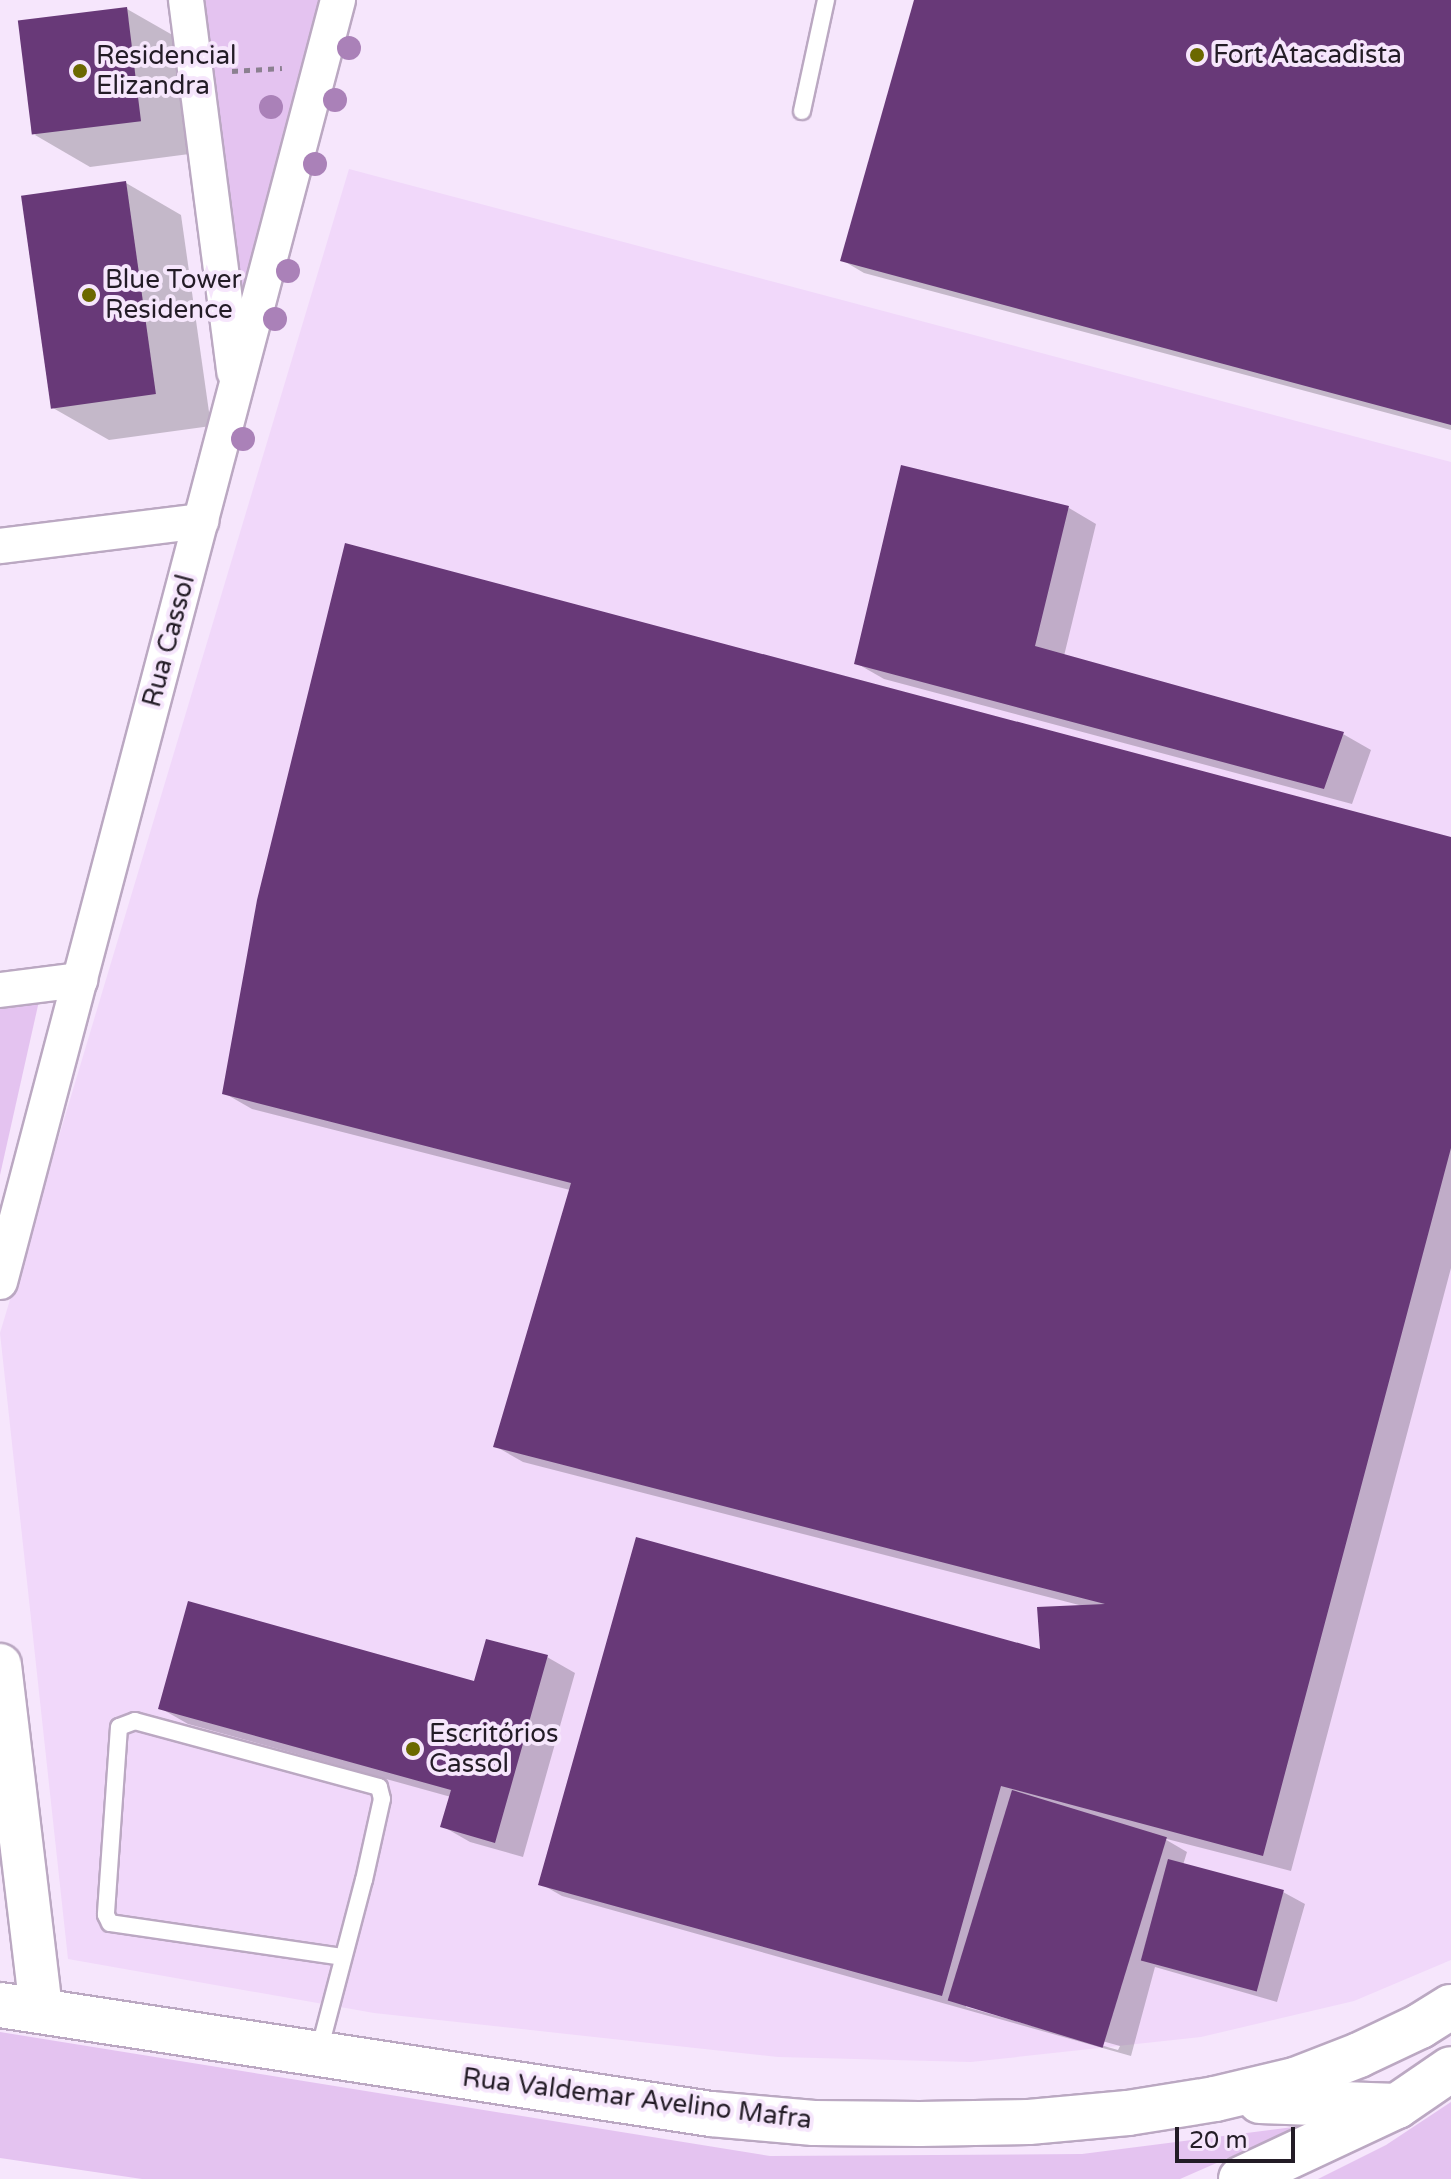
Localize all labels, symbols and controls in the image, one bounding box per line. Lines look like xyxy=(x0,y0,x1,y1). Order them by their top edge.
place label: Fort Atacadista xyxy=(1213,39,1402,71)
place label: Residencial Elizandra xyxy=(96,40,237,102)
marker: Fort Atacadista xyxy=(1188,46,1206,64)
marker: Residencial Elizandra xyxy=(71,62,89,80)
place label: Blue Tower Residence xyxy=(105,264,241,326)
marker: Blue Tower Residence xyxy=(80,286,98,304)
street label: Rua Cassol xyxy=(136,571,202,711)
place label: Escritórios Cassol xyxy=(429,1718,558,1780)
marker: Escritórios Cassol xyxy=(404,1740,422,1758)
street label: Rua Valdemar Avelino Mafra xyxy=(461,2062,813,2136)
scale bar xyxy=(1179,2111,1299,2161)
text: 20 m xyxy=(1189,2126,1247,2155)

